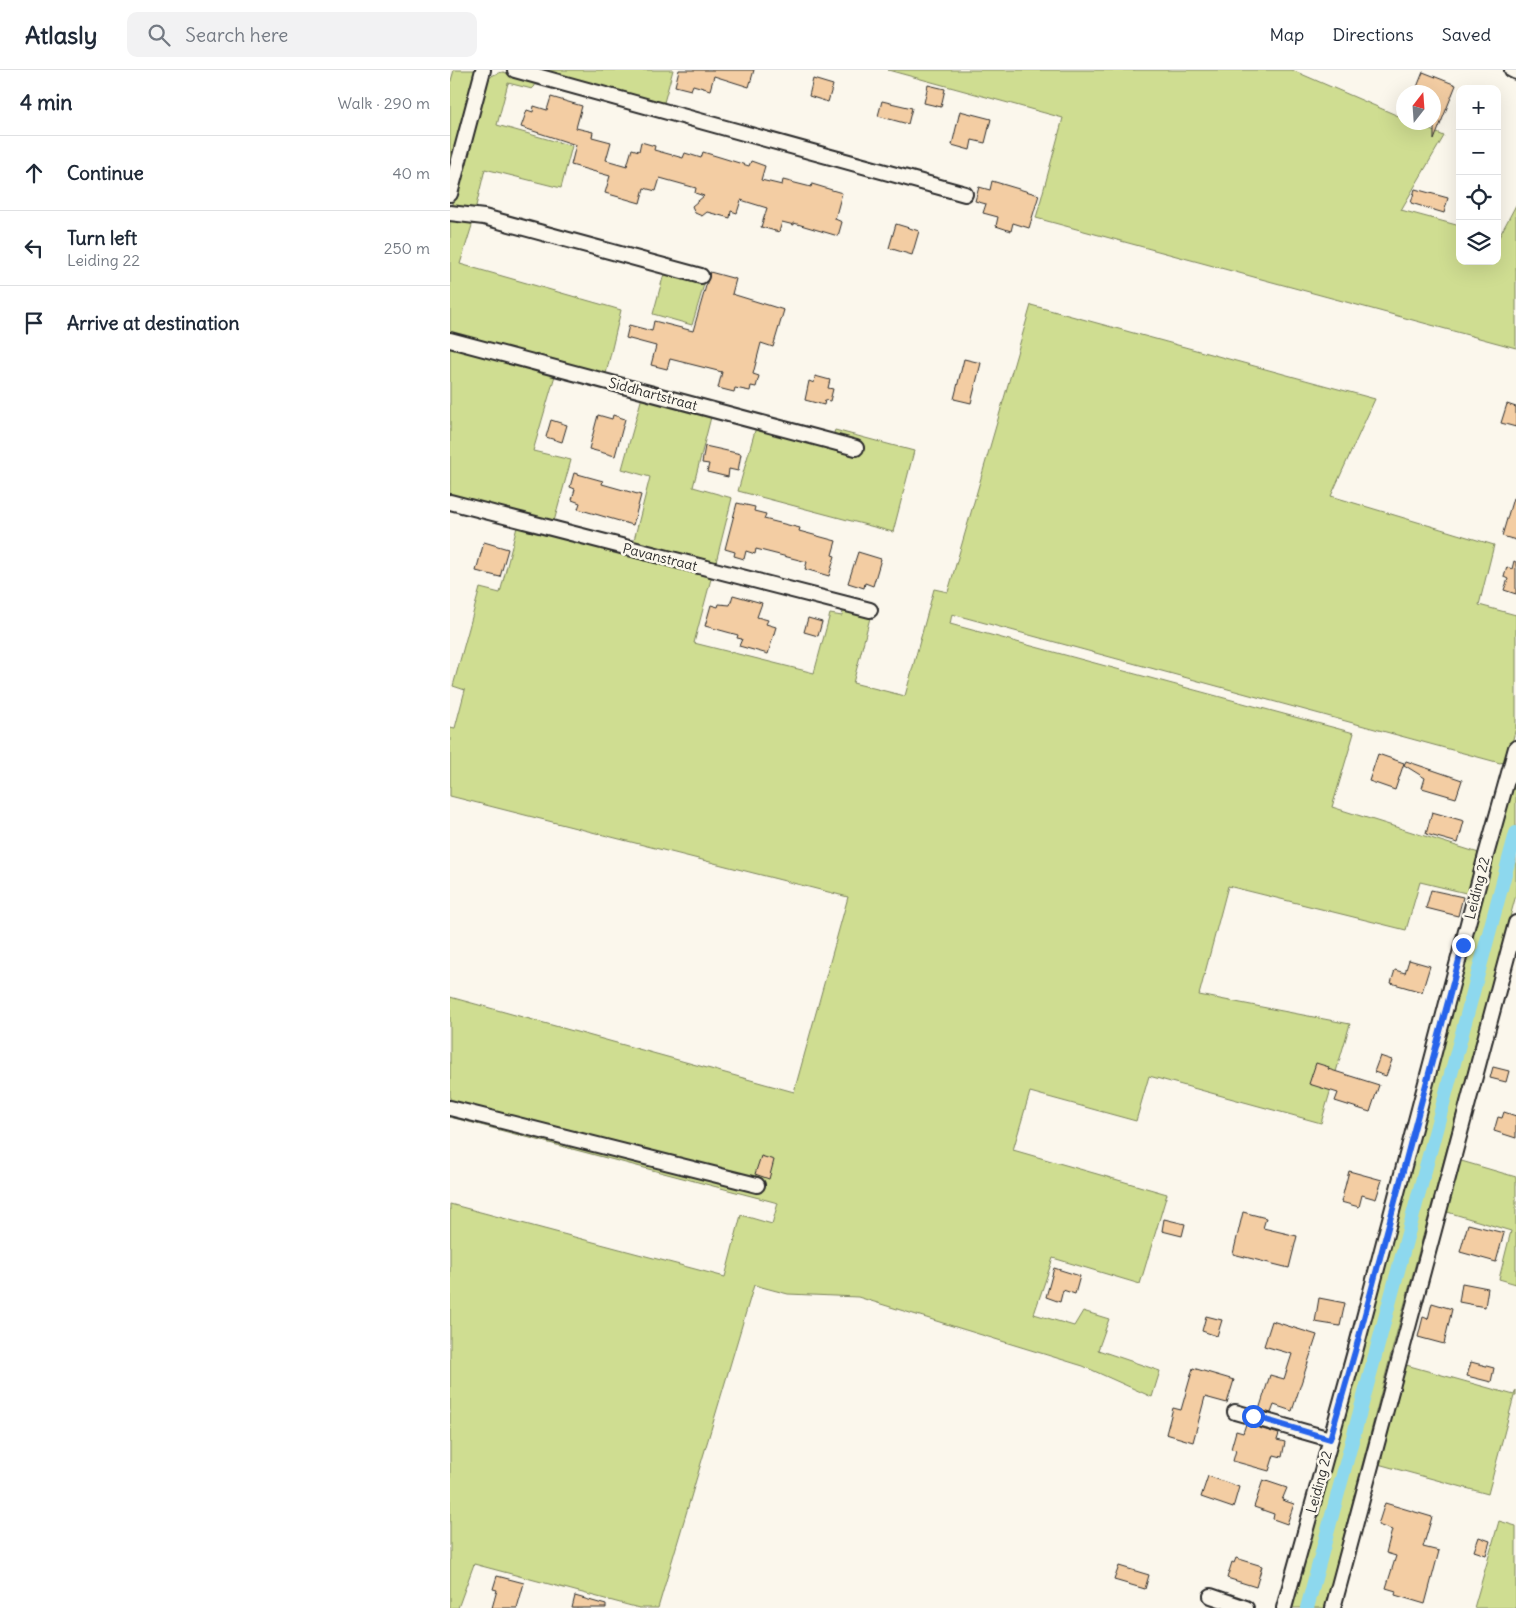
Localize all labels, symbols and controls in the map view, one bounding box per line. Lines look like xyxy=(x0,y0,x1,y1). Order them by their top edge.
search box xyxy=(127,12,477,57)
text: Atlasly xyxy=(25,20,97,50)
icon: search xyxy=(145,21,173,49)
text: Search here xyxy=(185,23,288,47)
text: Map xyxy=(1269,23,1304,46)
text: Directions xyxy=(1332,23,1414,46)
text: Saved xyxy=(1442,23,1491,46)
north arrow xyxy=(1396,85,1441,130)
map controls xyxy=(1456,85,1501,265)
button: + xyxy=(1456,85,1501,130)
text: 4 min xyxy=(20,89,72,116)
text: Walk · 290 m xyxy=(338,93,430,113)
button: − xyxy=(1456,130,1501,175)
icon: ahead xyxy=(20,159,48,187)
text: Continue xyxy=(67,161,144,185)
text: 40 m xyxy=(392,163,430,183)
button: locate xyxy=(1456,175,1501,220)
button: layers xyxy=(1456,220,1501,265)
text: Turn left xyxy=(67,226,137,250)
icon: left xyxy=(20,234,48,262)
text: 250 m xyxy=(384,238,430,258)
text: Leiding 22 xyxy=(67,250,140,270)
icon: arrive xyxy=(20,309,48,337)
text: Arrive at destination xyxy=(67,311,240,335)
street label: Siddhartstraat xyxy=(607,374,700,415)
street label: Pavanstraat xyxy=(621,539,699,575)
street label: Leiding 22 xyxy=(1461,855,1494,921)
route end xyxy=(1452,934,1475,957)
route start xyxy=(1242,1405,1265,1428)
street label: Leiding 22 xyxy=(1302,1449,1336,1515)

